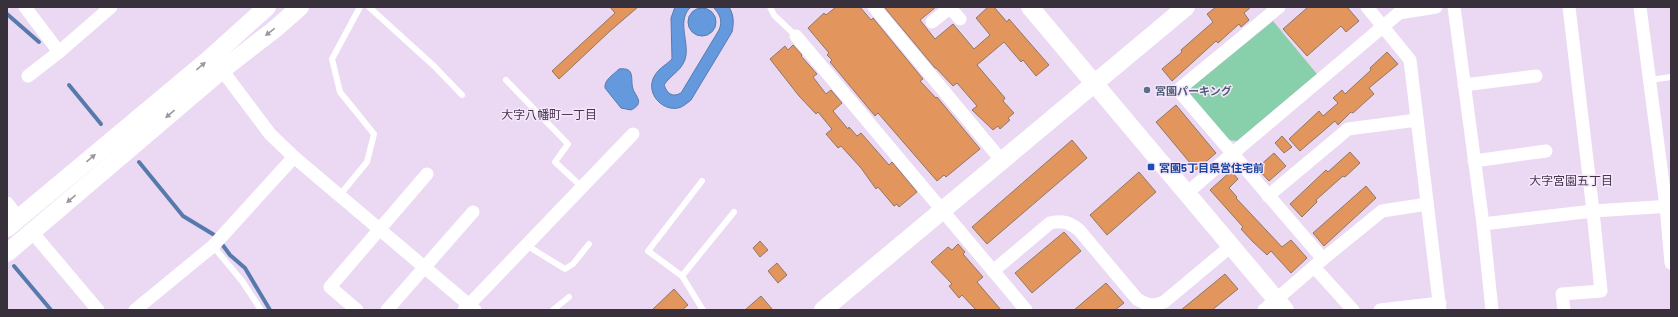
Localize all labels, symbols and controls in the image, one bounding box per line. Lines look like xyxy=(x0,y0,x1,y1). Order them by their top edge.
one-way arrow xyxy=(265,28,276,37)
one-way arrow xyxy=(196,61,206,70)
place label: 宮園パーキング xyxy=(1155,84,1232,97)
marker: 宮園パーキング xyxy=(1142,85,1152,95)
district label: 大字八幡町一丁目 xyxy=(501,107,597,121)
one-way arrow xyxy=(164,110,175,119)
one-way arrow xyxy=(86,154,96,163)
place label: 宮園5丁目県営住宅前 xyxy=(1159,161,1264,174)
marker: 宮園5丁目県営住宅前 xyxy=(1146,162,1156,172)
district label: 大字宮園五丁目 xyxy=(1529,173,1613,187)
one-way arrow xyxy=(65,194,76,203)

